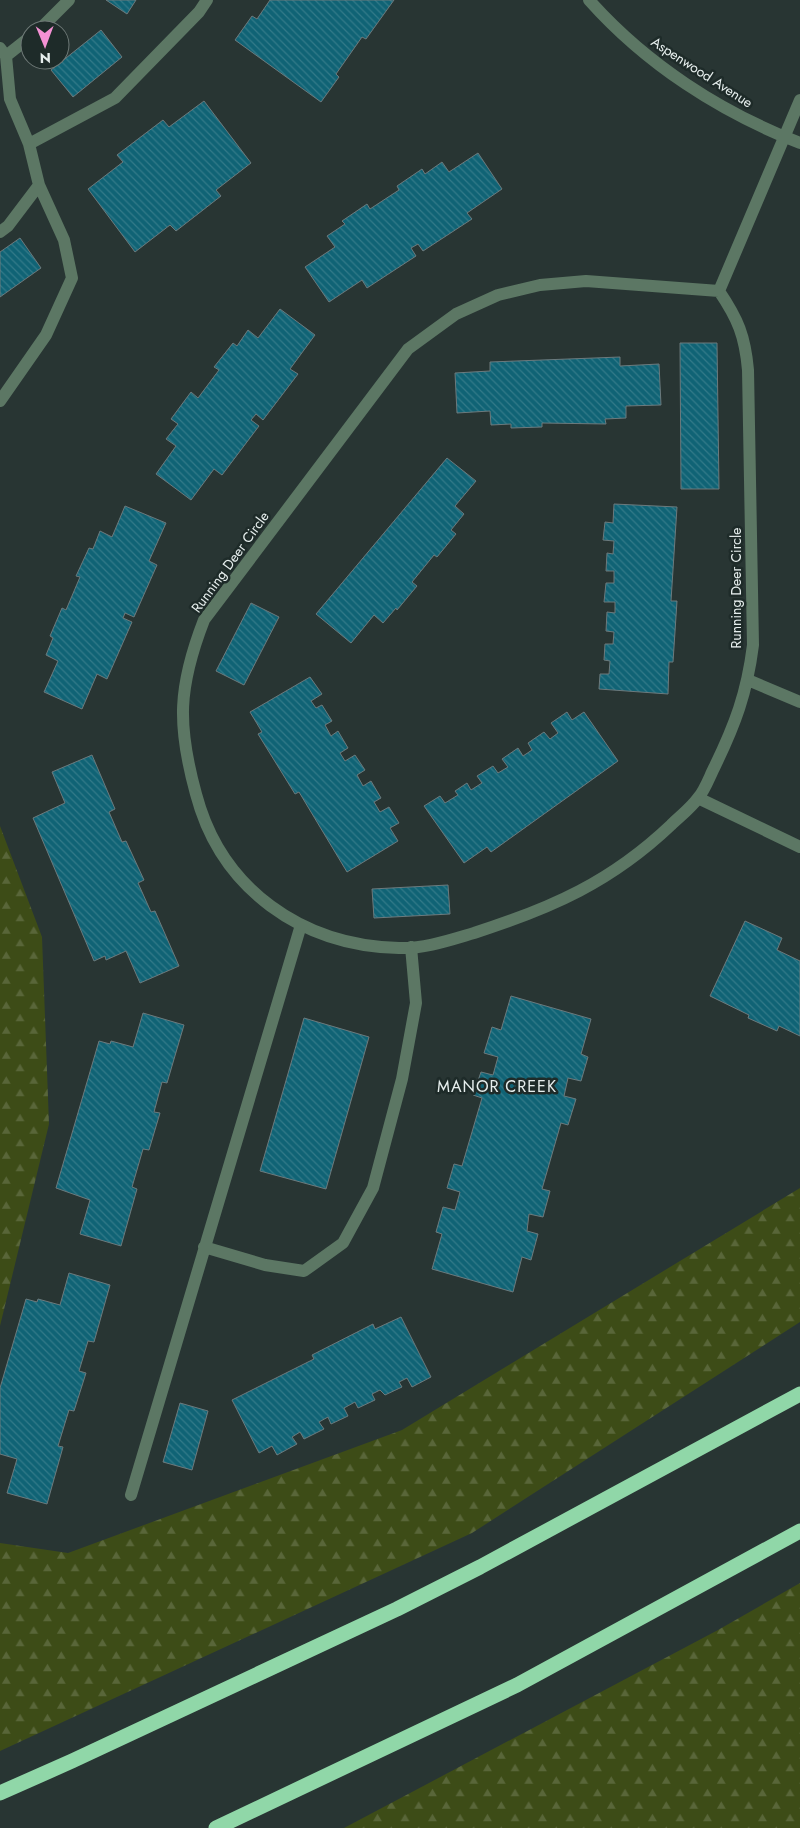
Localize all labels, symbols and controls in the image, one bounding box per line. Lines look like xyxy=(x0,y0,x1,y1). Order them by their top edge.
north arrow xyxy=(20,20,70,70)
street label: Aspenwood Avenue xyxy=(647,32,757,112)
text: N xyxy=(39,48,51,68)
street label: Running Deer Circle xyxy=(186,507,274,617)
street label: Running Deer Circle xyxy=(726,528,746,648)
district label: MANOR CREEK xyxy=(437,1075,557,1098)

